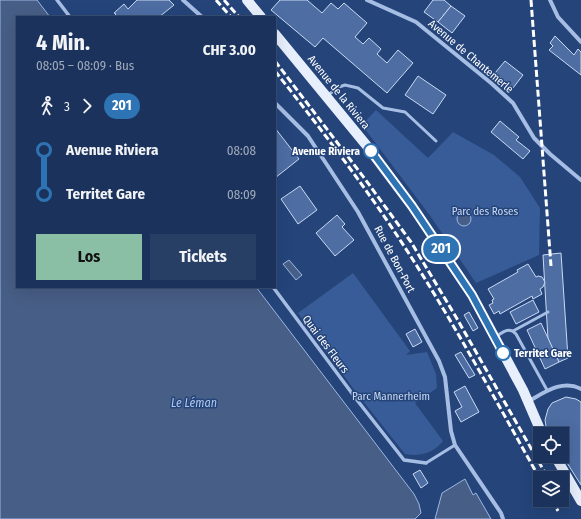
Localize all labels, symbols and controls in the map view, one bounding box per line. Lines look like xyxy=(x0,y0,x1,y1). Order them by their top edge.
street label: Avenue de Chantemerle xyxy=(426,17,516,96)
text: 4 Min. xyxy=(36,29,90,56)
text: CHF 3.00 xyxy=(203,41,256,59)
street label: Avenue de la Riviera xyxy=(305,53,372,132)
text: 08:05 – 08:09 · Bus xyxy=(36,58,134,73)
icon: walk xyxy=(36,95,58,117)
icon: forward xyxy=(76,95,98,117)
text: 201 xyxy=(112,97,132,114)
text: 3 xyxy=(64,99,70,114)
text: Avenue Riviera xyxy=(66,141,158,159)
text: 08:08 xyxy=(227,143,256,158)
marker: Avenue Riviera xyxy=(363,143,379,159)
place label: Avenue Riviera xyxy=(291,145,361,158)
text: Territet Gare xyxy=(66,185,145,203)
text: 08:09 xyxy=(227,187,256,202)
park label: Parc des Roses xyxy=(452,205,519,218)
street label: Rue de Bon-Port xyxy=(371,224,418,295)
button: Los xyxy=(36,234,142,280)
button: Tickets xyxy=(150,234,256,280)
line badge: 201 xyxy=(418,236,464,262)
text: 201 xyxy=(431,240,451,257)
street label: Quai des Fleurs xyxy=(300,313,352,376)
marker: Territet Gare xyxy=(495,345,511,361)
place label: Territet Gare xyxy=(514,347,572,360)
park label: Parc Mannerheim xyxy=(352,390,430,403)
water label: Le Léman xyxy=(171,396,217,410)
map controls xyxy=(533,427,569,507)
button: locate xyxy=(533,427,569,463)
button: layers xyxy=(533,471,569,507)

